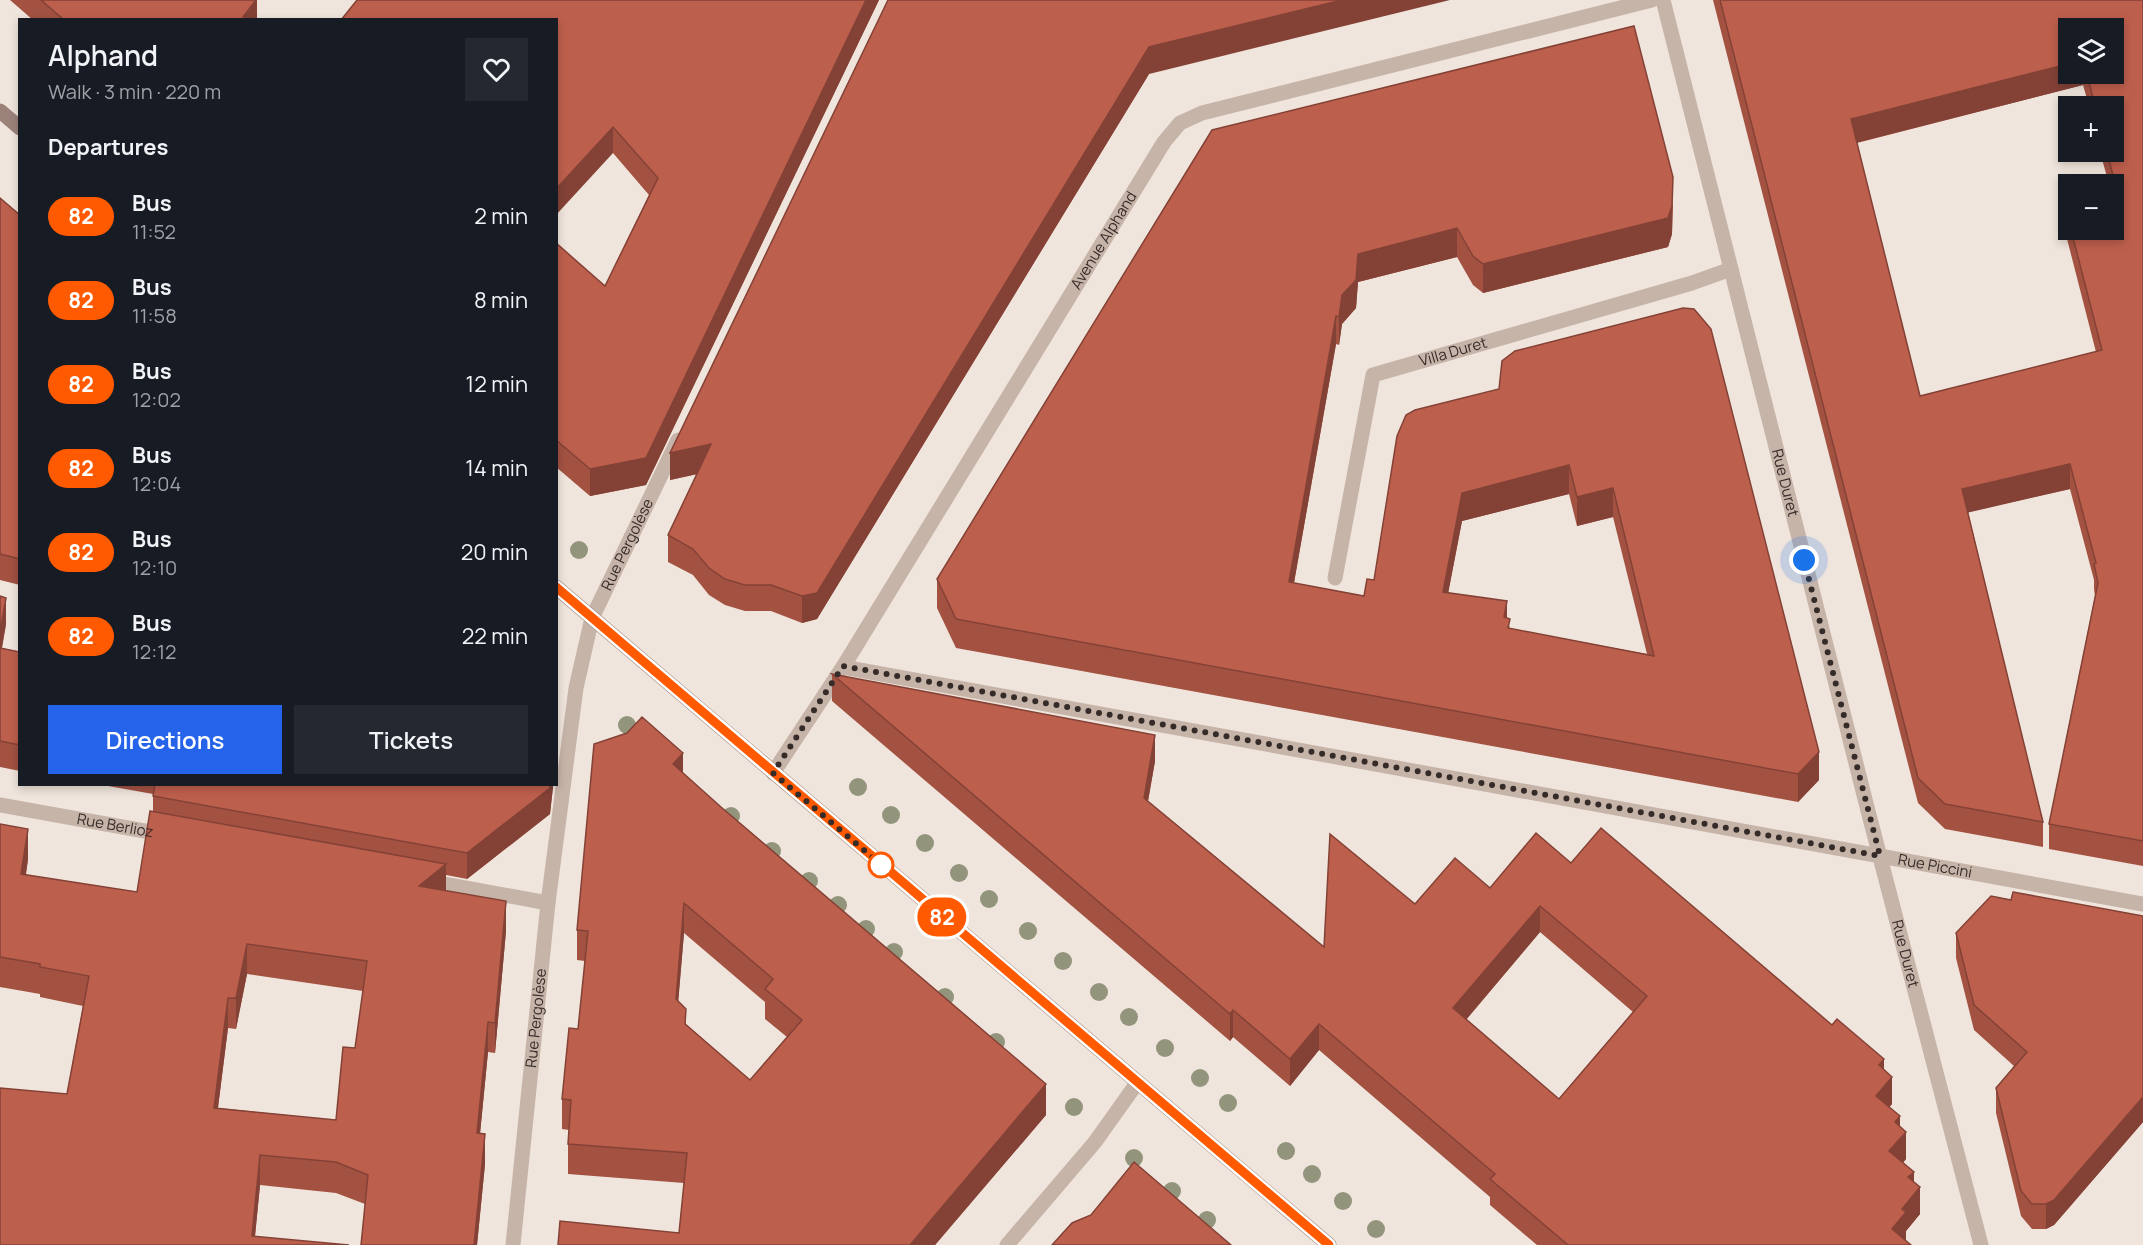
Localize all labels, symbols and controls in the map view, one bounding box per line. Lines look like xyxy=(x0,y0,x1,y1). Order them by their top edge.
map controls xyxy=(2058,18,2124,240)
button: layers xyxy=(2058,18,2124,84)
text: Alphand xyxy=(48,36,158,74)
button: heart xyxy=(465,38,528,101)
text: Walk · 3 min · 220 m xyxy=(48,78,221,105)
button: + xyxy=(2058,96,2124,162)
text: Departures xyxy=(48,132,168,162)
button: − xyxy=(2058,174,2124,240)
street label: Avenue Alphand xyxy=(1065,187,1141,293)
text: Bus xyxy=(132,188,172,218)
text: 2 min xyxy=(474,201,528,231)
text: 82 xyxy=(68,202,94,230)
text: 11:52 xyxy=(132,218,176,245)
text: Bus xyxy=(132,272,172,302)
text: 8 min xyxy=(474,285,528,315)
text: 82 xyxy=(68,286,94,314)
text: 11:58 xyxy=(132,302,177,329)
street label: Villa Duret xyxy=(1417,332,1489,371)
text: Bus xyxy=(132,356,172,386)
text: 12 min xyxy=(466,369,528,399)
text: 82 xyxy=(68,370,94,398)
text: 12:02 xyxy=(132,386,181,413)
text: Bus xyxy=(132,440,172,470)
street label: Rue Duret xyxy=(1767,447,1804,519)
text: 14 min xyxy=(465,453,528,483)
text: 82 xyxy=(68,454,94,482)
text: 12:04 xyxy=(132,470,181,497)
street label: Rue Pergolèse xyxy=(596,495,658,594)
text: Bus xyxy=(132,524,172,554)
text: 20 min xyxy=(461,537,528,567)
text: 82 xyxy=(68,538,94,566)
your location xyxy=(1789,545,1819,575)
text: 12:10 xyxy=(132,554,177,581)
text: Bus xyxy=(132,608,172,638)
text: 22 min xyxy=(462,621,528,651)
text: 82 xyxy=(68,622,94,650)
text: 12:12 xyxy=(132,638,176,665)
button: Directions xyxy=(48,705,282,774)
button: Tickets xyxy=(294,705,528,774)
street label: Rue Berlioz xyxy=(75,808,155,842)
street label: Rue Piccini xyxy=(1896,849,1974,883)
unlabelled marker xyxy=(868,852,894,878)
line badge: 82 xyxy=(915,898,969,936)
text: 82 xyxy=(929,903,955,931)
street label: Rue Duret xyxy=(1887,917,1925,990)
street label: Rue Pergolèse xyxy=(520,967,551,1069)

